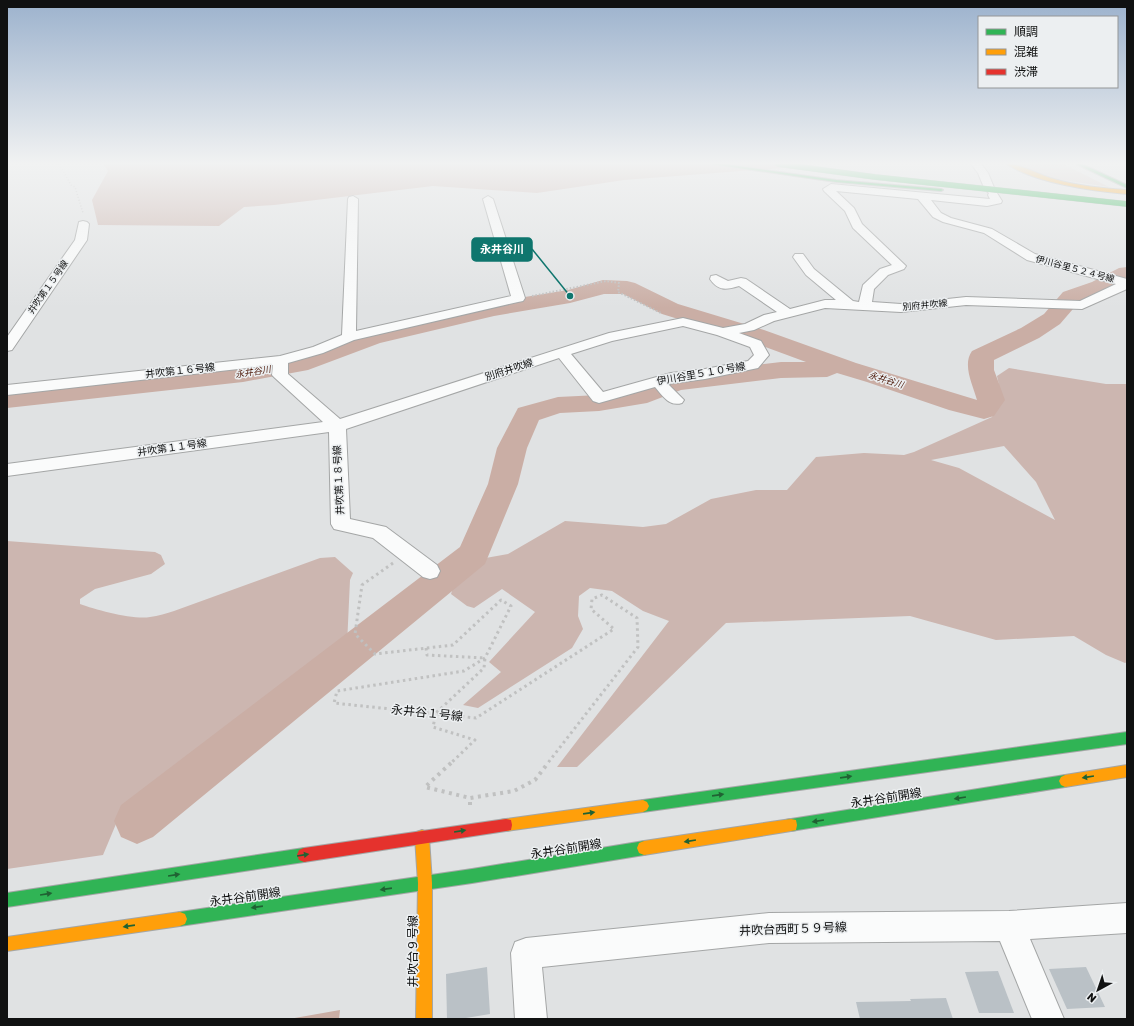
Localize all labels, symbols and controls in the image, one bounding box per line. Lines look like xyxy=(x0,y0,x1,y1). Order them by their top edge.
legend xyxy=(978,16,1118,88)
text: 順調 xyxy=(1014,25,1038,39)
text: 混雑 xyxy=(1014,45,1038,59)
text: 渋滞 xyxy=(1014,65,1038,79)
callout: 永井谷川 xyxy=(472,238,532,261)
text: 永井谷川 xyxy=(480,243,524,256)
street label: 伊川谷里５２４号線 xyxy=(1034,253,1116,285)
street label: 井吹第１５号線 xyxy=(26,258,71,316)
street label: 別府井吹線 xyxy=(902,298,949,312)
street label: 別府井吹線 xyxy=(483,357,535,383)
street label: 伊川谷里５１０号線 xyxy=(656,360,746,388)
street label: 井吹第１６号線 xyxy=(145,361,215,381)
water label: 永井谷川 xyxy=(234,364,273,380)
water label: 永井谷川 xyxy=(867,370,906,390)
street label: 井吹第１１号線 xyxy=(137,437,207,459)
street label: 井吹第１８号線 xyxy=(331,445,347,515)
street label: 永井谷１号線 xyxy=(390,702,464,724)
one-way arrow xyxy=(840,774,853,780)
one-way arrow xyxy=(1082,775,1095,781)
street label: 永井谷前開線 xyxy=(849,785,923,811)
one-way arrow xyxy=(712,792,724,798)
one-way arrow xyxy=(954,795,966,801)
one-way arrow xyxy=(583,810,595,816)
one-way arrow xyxy=(812,818,824,824)
one-way arrow xyxy=(454,828,466,834)
street label: 永井谷前開線 xyxy=(529,836,603,862)
one-way arrow xyxy=(683,838,696,844)
one-way arrow xyxy=(297,852,309,858)
one-way arrow xyxy=(168,872,180,878)
street label: 永井谷前開線 xyxy=(208,885,282,909)
one-way arrow xyxy=(380,886,392,892)
one-way arrow xyxy=(39,891,52,897)
one-way arrow xyxy=(251,904,263,910)
street label: 井吹台９号線 xyxy=(406,915,420,987)
street label: 井吹台西町５９号線 xyxy=(739,920,847,938)
one-way arrow xyxy=(123,923,135,929)
north arrow xyxy=(1078,970,1118,1010)
text: N xyxy=(1085,990,1099,1005)

